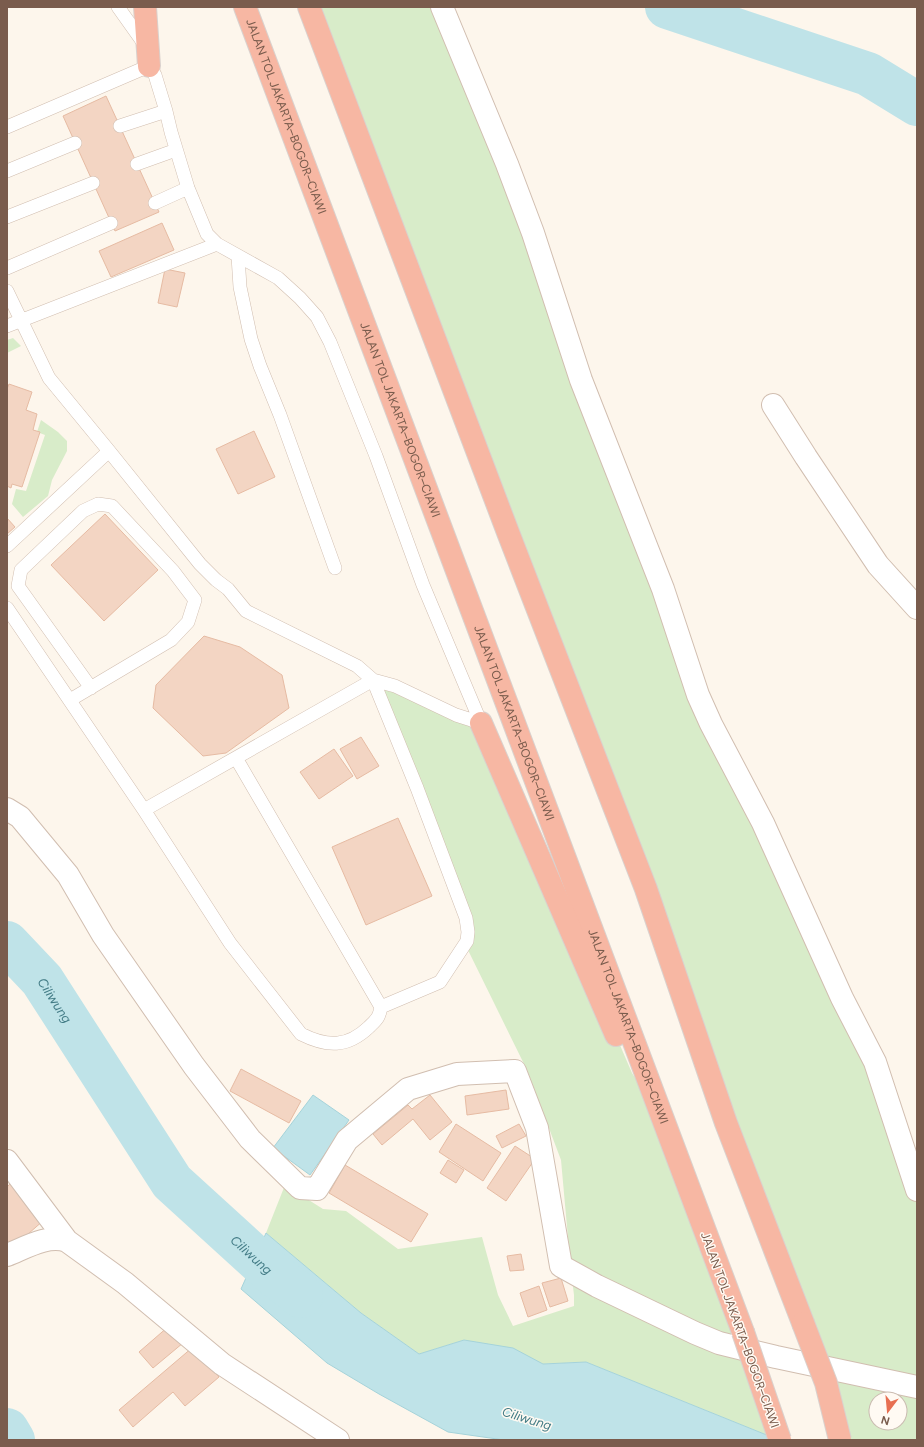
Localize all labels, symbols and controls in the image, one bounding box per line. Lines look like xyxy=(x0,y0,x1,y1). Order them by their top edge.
street label: JALAN TOL JAKARTA–BOGOR–CIAWI xyxy=(243,17,329,216)
street label: JALAN TOL JAKARTA–BOGOR–CIAWI xyxy=(357,320,443,519)
street label: JALAN TOL JAKARTA–BOGOR–CIAWI xyxy=(471,623,557,823)
street label: JALAN TOL JAKARTA–BOGOR–CIAWI xyxy=(585,927,671,1126)
water label: Ciliwung xyxy=(35,975,75,1026)
street label: JALAN TOL JAKARTA–BOGOR–CIAWI xyxy=(698,1230,782,1430)
water label: Ciliwung xyxy=(228,1232,275,1278)
north arrow xyxy=(868,1391,908,1431)
water label: Ciliwung xyxy=(500,1404,554,1433)
text: N xyxy=(879,1413,891,1428)

